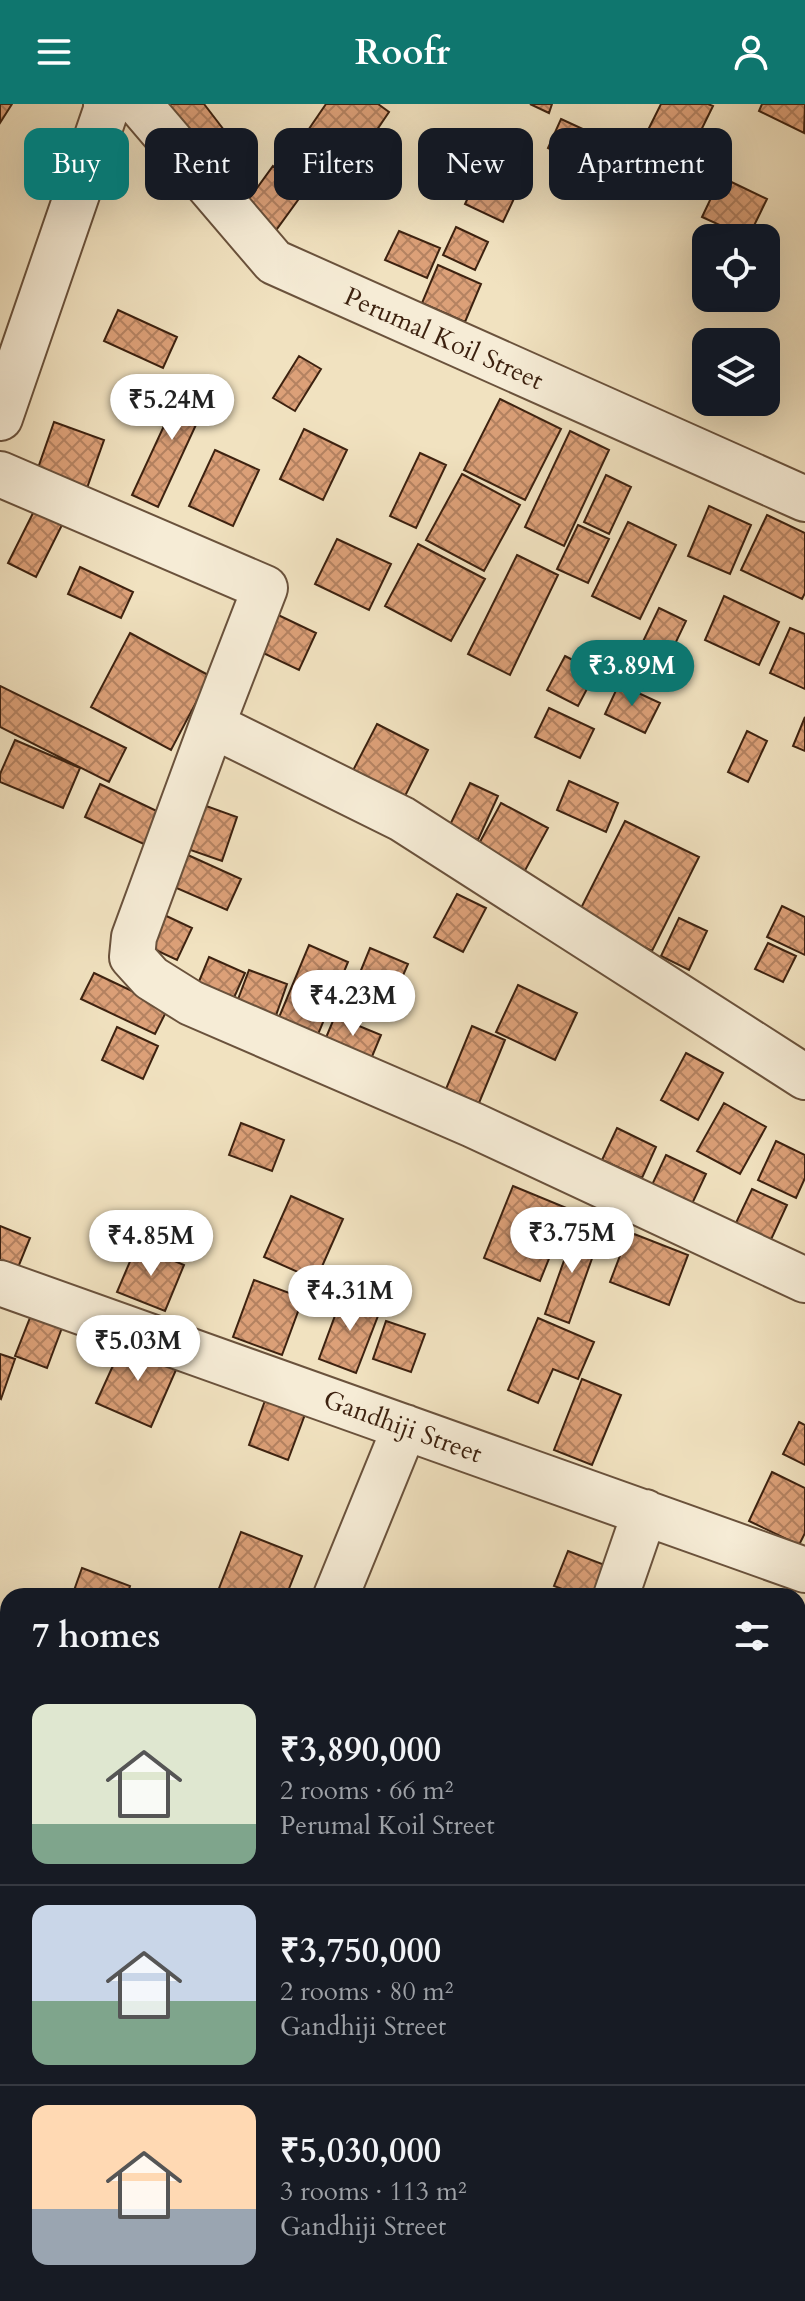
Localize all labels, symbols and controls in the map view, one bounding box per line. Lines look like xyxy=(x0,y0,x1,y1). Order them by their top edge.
text: Roofr xyxy=(355,28,450,77)
icon: menu xyxy=(32,30,76,74)
icon: person xyxy=(729,30,773,74)
chip: Buy xyxy=(24,128,129,200)
chip: Rent xyxy=(145,128,258,200)
chip: Filters xyxy=(274,128,402,200)
chip: New xyxy=(418,128,533,200)
chip: Apartment xyxy=(549,128,732,200)
map controls xyxy=(692,224,780,416)
button: locate xyxy=(692,224,780,312)
street label: Perumal Koil Street xyxy=(339,279,549,398)
button: layers xyxy=(692,328,780,416)
pin: ₹5.24M xyxy=(107,374,237,442)
text: ₹5.24M xyxy=(128,382,216,417)
pin: ₹3.89M xyxy=(567,640,697,708)
text: ₹3.89M xyxy=(588,648,676,683)
pin: ₹4.23M xyxy=(288,970,418,1038)
text: ₹4.23M xyxy=(309,978,397,1013)
pin: ₹3.75M xyxy=(507,1207,637,1275)
pin: ₹4.85M xyxy=(86,1210,216,1278)
text: ₹3.75M xyxy=(528,1215,616,1250)
text: ₹4.85M xyxy=(107,1218,195,1253)
pin: ₹4.31M xyxy=(285,1265,415,1333)
text: ₹4.31M xyxy=(306,1273,394,1308)
pin: ₹5.03M xyxy=(73,1315,203,1383)
text: ₹5.03M xyxy=(94,1323,182,1358)
street label: Gandhiji Street xyxy=(319,1382,487,1471)
text: 7 homes xyxy=(32,1613,160,1659)
icon: filters xyxy=(730,1614,774,1658)
text: ₹3,890,000 xyxy=(280,1727,441,1773)
icon: home xyxy=(96,1736,192,1832)
text: 2 rooms · 66 m² xyxy=(280,1773,453,1808)
text: Perumal Koil Street xyxy=(280,1808,495,1843)
text: ₹3,750,000 xyxy=(280,1928,441,1974)
icon: home xyxy=(96,1937,192,2033)
text: 2 rooms · 80 m² xyxy=(280,1974,453,2009)
text: Gandhiji Street xyxy=(280,2009,446,2044)
text: ₹5,030,000 xyxy=(280,2128,441,2174)
icon: home xyxy=(96,2137,192,2233)
text: 3 rooms · 113 m² xyxy=(280,2174,467,2209)
text: Gandhiji Street xyxy=(280,2209,446,2244)

